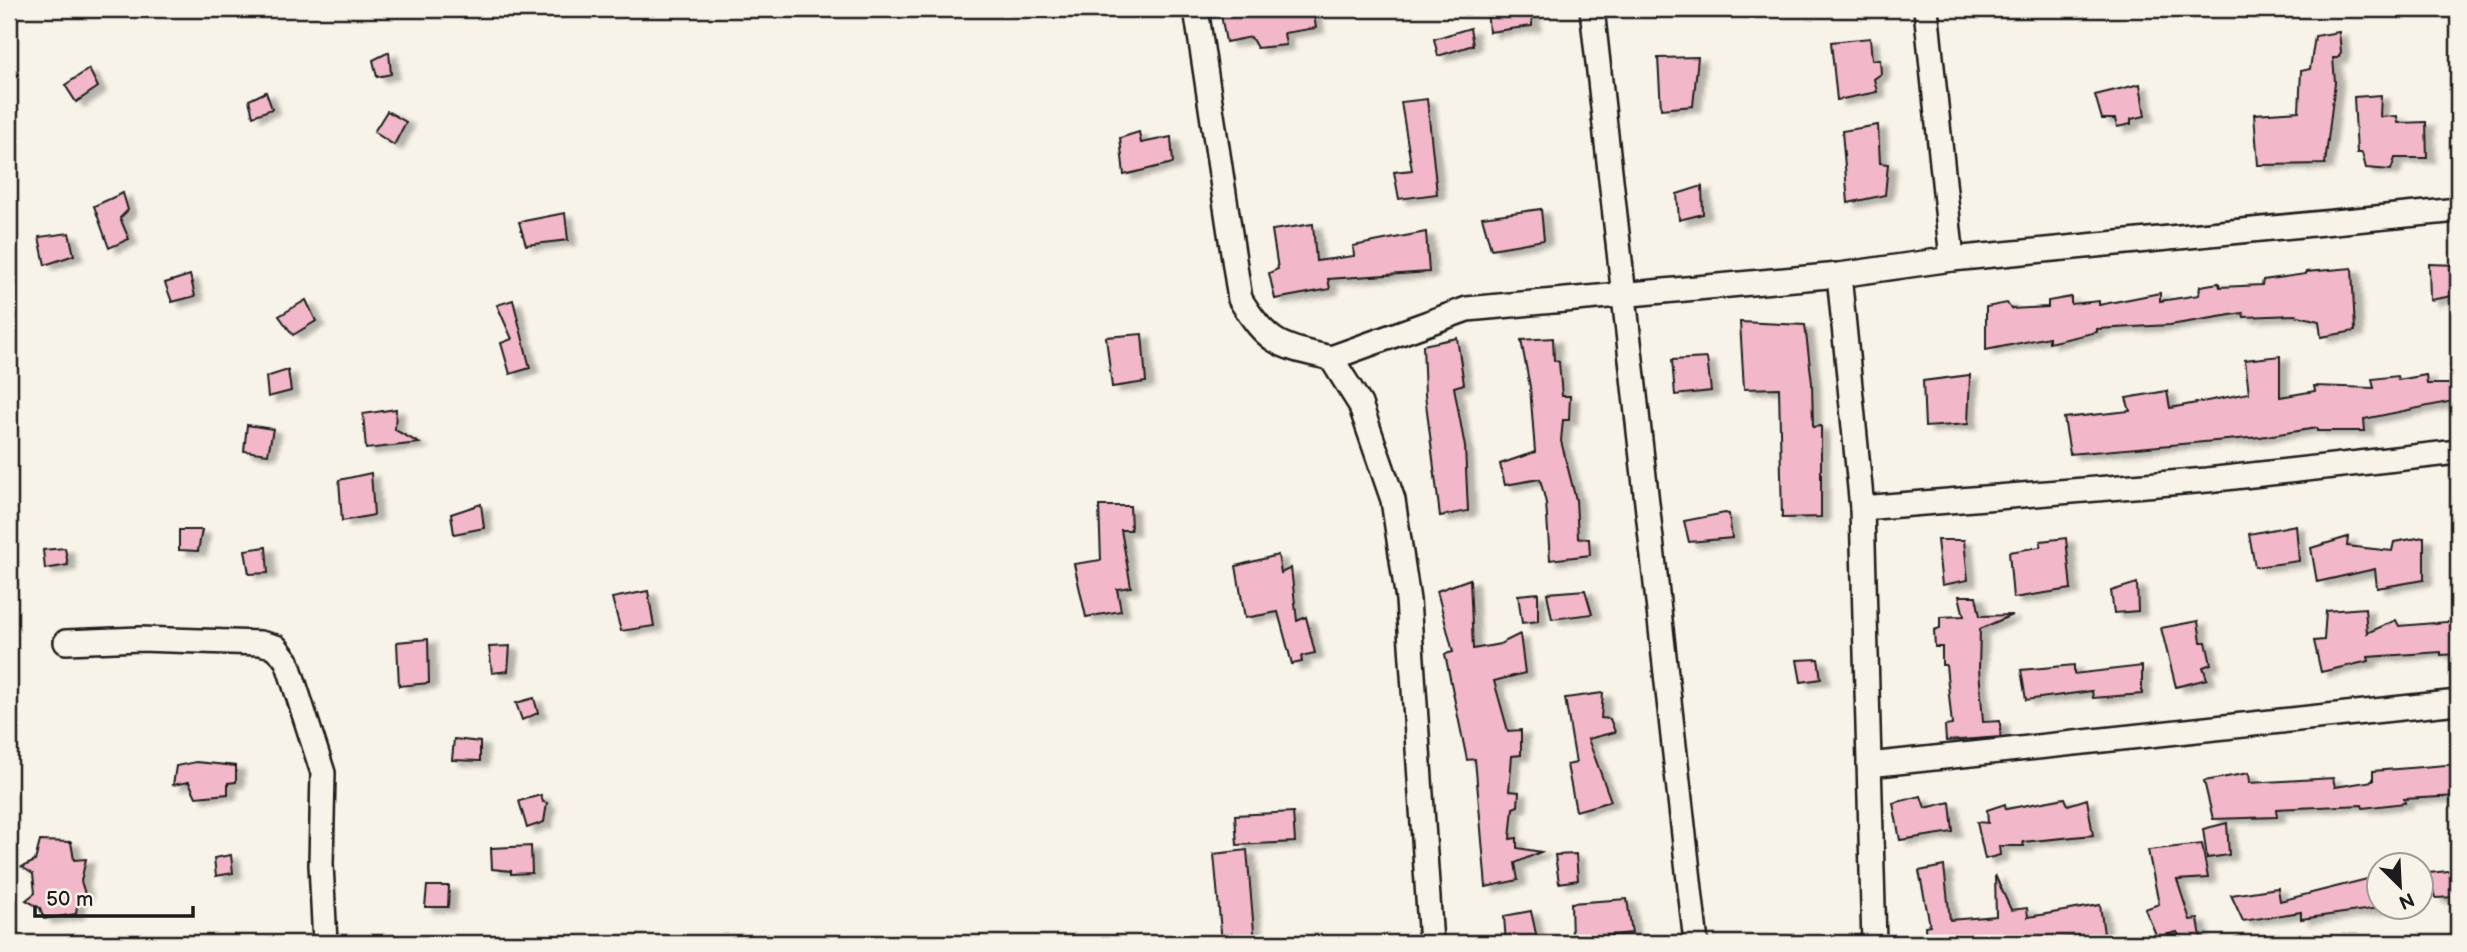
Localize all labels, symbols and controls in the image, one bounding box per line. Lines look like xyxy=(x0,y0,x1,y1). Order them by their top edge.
north arrow xyxy=(2366,850,2436,920)
scale bar xyxy=(35,875,192,919)
text: 50 m xyxy=(46,887,93,912)
text: N xyxy=(2395,887,2418,914)

